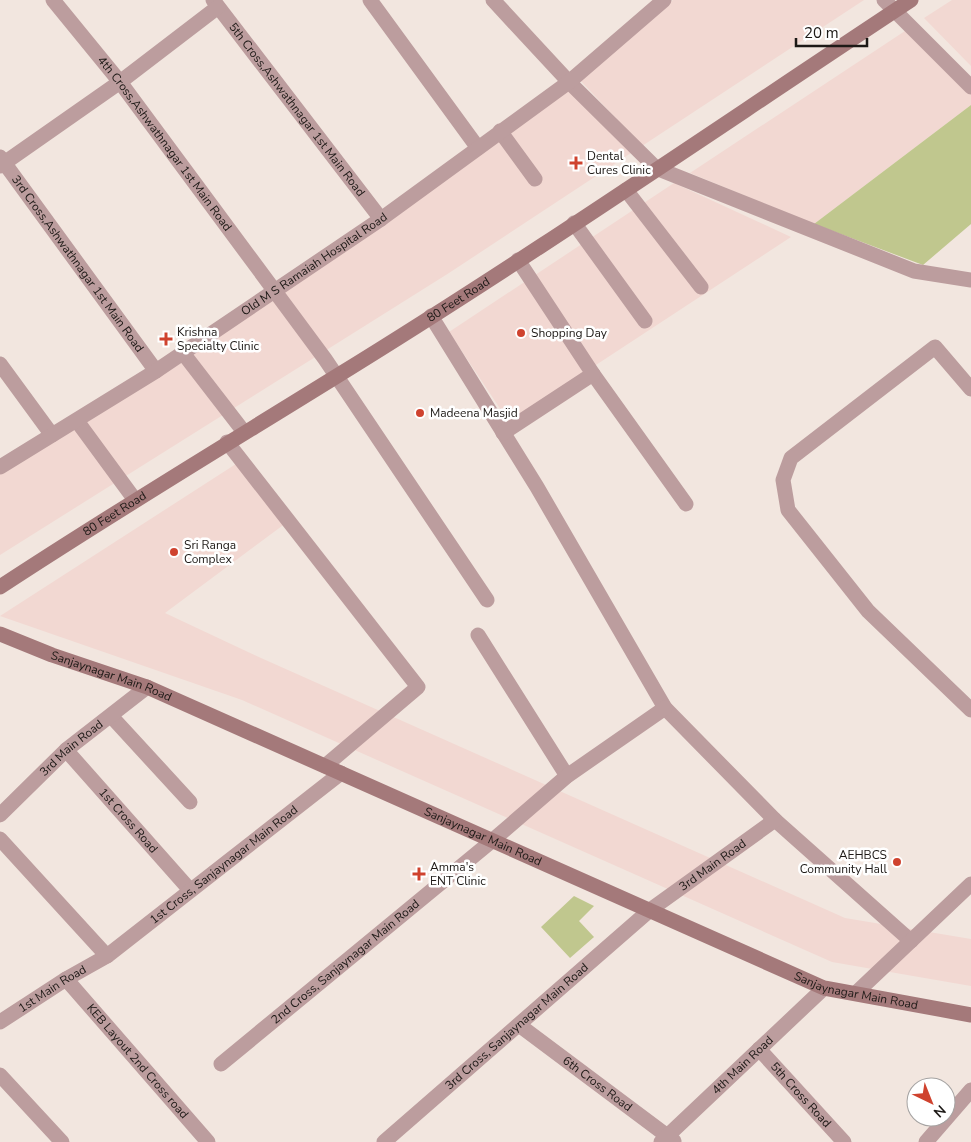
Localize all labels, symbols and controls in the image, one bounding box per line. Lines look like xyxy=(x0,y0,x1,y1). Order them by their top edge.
scale bar xyxy=(796,15,867,47)
street label: 5th Cross,Ashwathnagar 1st Main Road xyxy=(225,19,369,200)
text: 20 m xyxy=(804,23,839,43)
street label: 4th Cross,Ashwathnagar 1st Main Road xyxy=(94,53,236,234)
place label: Dental Cures Clinic xyxy=(587,148,651,178)
marker: Dental Cures Clinic xyxy=(569,156,583,170)
street label: 3rd Cross,Ashwathnagar 1st Main Road xyxy=(8,172,148,355)
street label: Old M S Ramaiah Hospital Road xyxy=(238,209,391,319)
street label: 80 Feet Road xyxy=(424,273,493,326)
place label: Krishna Specialty Clinic xyxy=(177,324,259,354)
place label: Shopping Day xyxy=(531,325,608,341)
marker: Shopping Day xyxy=(515,327,527,339)
marker: Krishna Specialty Clinic xyxy=(159,332,173,346)
place label: Madeena Masjid xyxy=(430,405,518,421)
marker: Madeena Masjid xyxy=(414,407,426,419)
street label: 80 Feet Road xyxy=(80,488,149,540)
place label: Sri Ranga Complex xyxy=(184,537,236,567)
marker: Sri Ranga Complex xyxy=(168,546,180,558)
street label: Sanjaynagar Main Road xyxy=(49,647,174,705)
street label: 3rd Main Road xyxy=(36,716,106,780)
street label: 1st Cross Road xyxy=(95,784,161,856)
street label: 1st Cross, Sanjaynagar Main Road xyxy=(146,802,301,928)
street label: Sanjaynagar Main Road xyxy=(422,803,544,870)
street label: 3rd Main Road xyxy=(676,835,749,895)
place label: AEHBCS Community Hall xyxy=(800,847,887,877)
marker: AEHBCS Community Hall xyxy=(891,856,903,868)
place label: Amma's ENT Clinic xyxy=(430,859,486,889)
marker: Amma's ENT Clinic xyxy=(412,867,426,881)
street label: 2nd Cross, Sanjaynagar Main Road xyxy=(268,896,423,1027)
street label: 3rd Cross, Sanjaynagar Main Road xyxy=(442,959,592,1093)
street label: 1st Main Road xyxy=(15,961,89,1016)
street label: Sanjaynagar Main Road xyxy=(792,968,919,1013)
street label: KEB Layout 2nd Cross road xyxy=(83,1000,192,1122)
street label: 4th Main Road xyxy=(708,1032,776,1098)
street label: 6th Cross Road xyxy=(559,1052,635,1115)
street label: 5th Cross Road xyxy=(767,1059,835,1131)
north arrow xyxy=(906,1077,956,1127)
text: N xyxy=(929,1101,950,1122)

